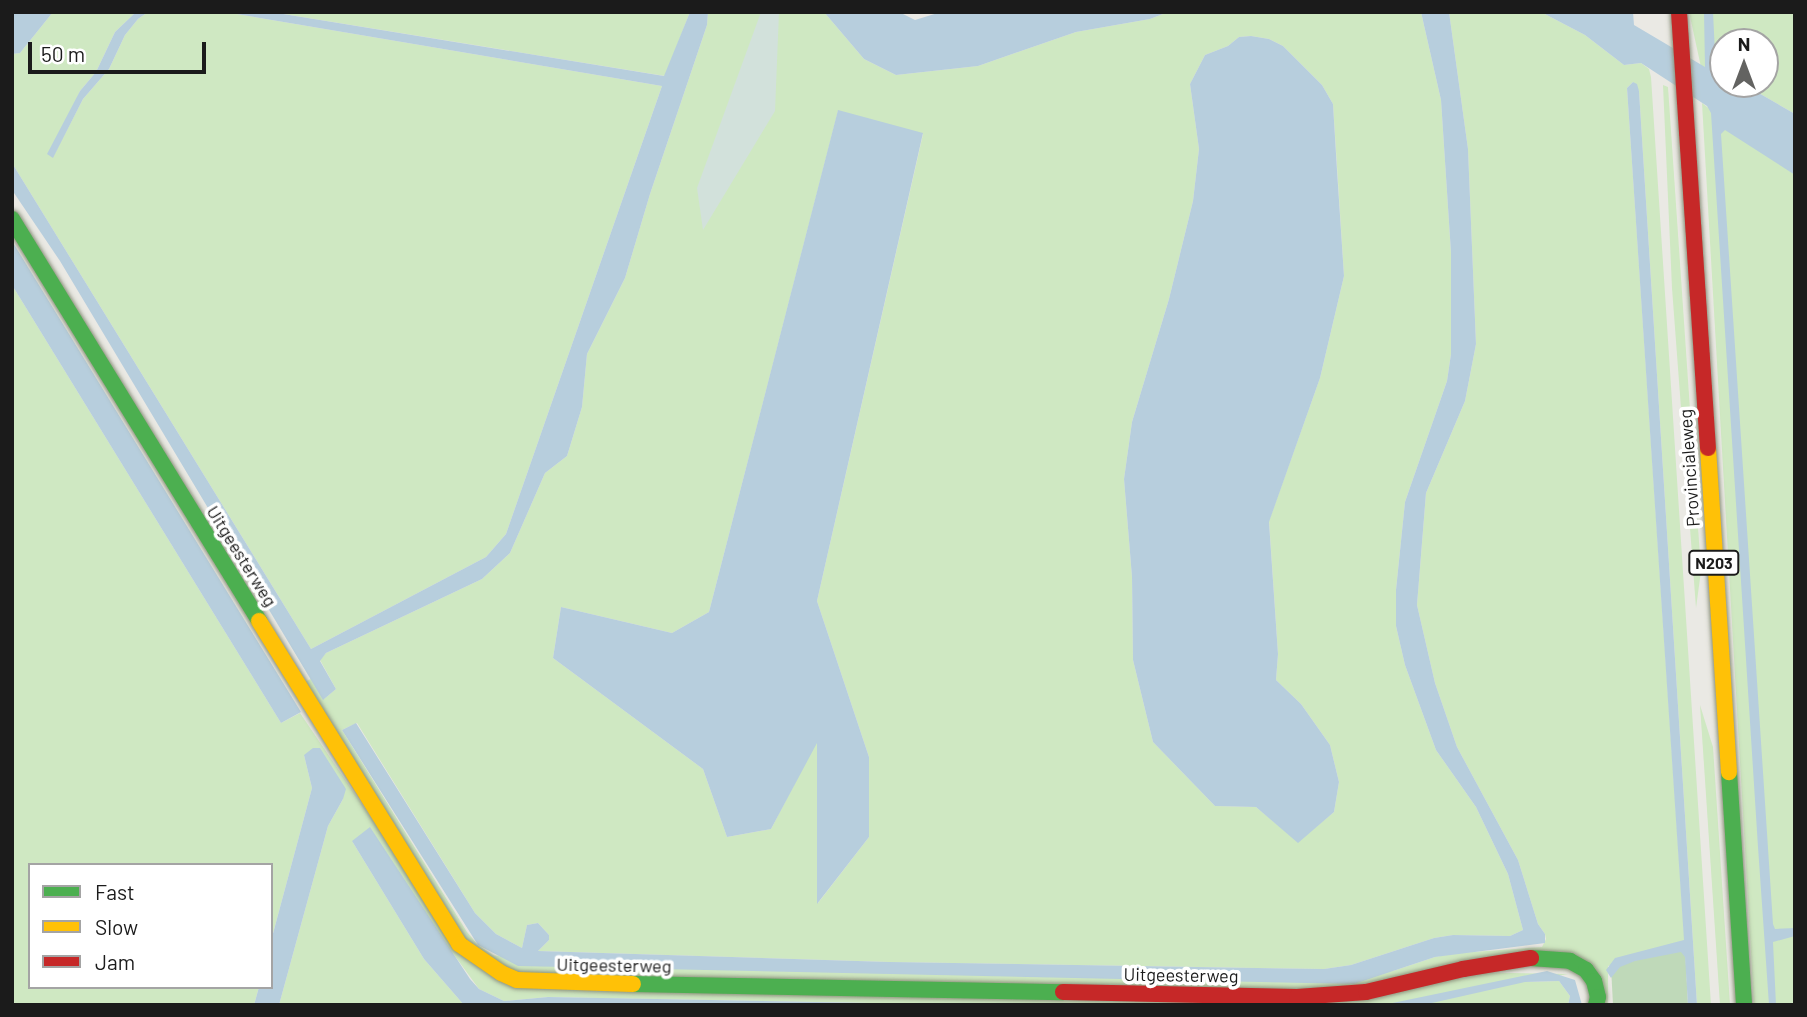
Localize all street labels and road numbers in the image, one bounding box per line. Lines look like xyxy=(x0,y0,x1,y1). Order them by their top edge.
street label: Provincialeweg xyxy=(1674,408,1704,528)
street label: Uitgeesterweg xyxy=(202,502,282,610)
road number: N203 xyxy=(1688,550,1740,576)
street label: Uitgeesterweg xyxy=(556,953,672,977)
street label: Uitgeesterweg xyxy=(1123,963,1239,987)

